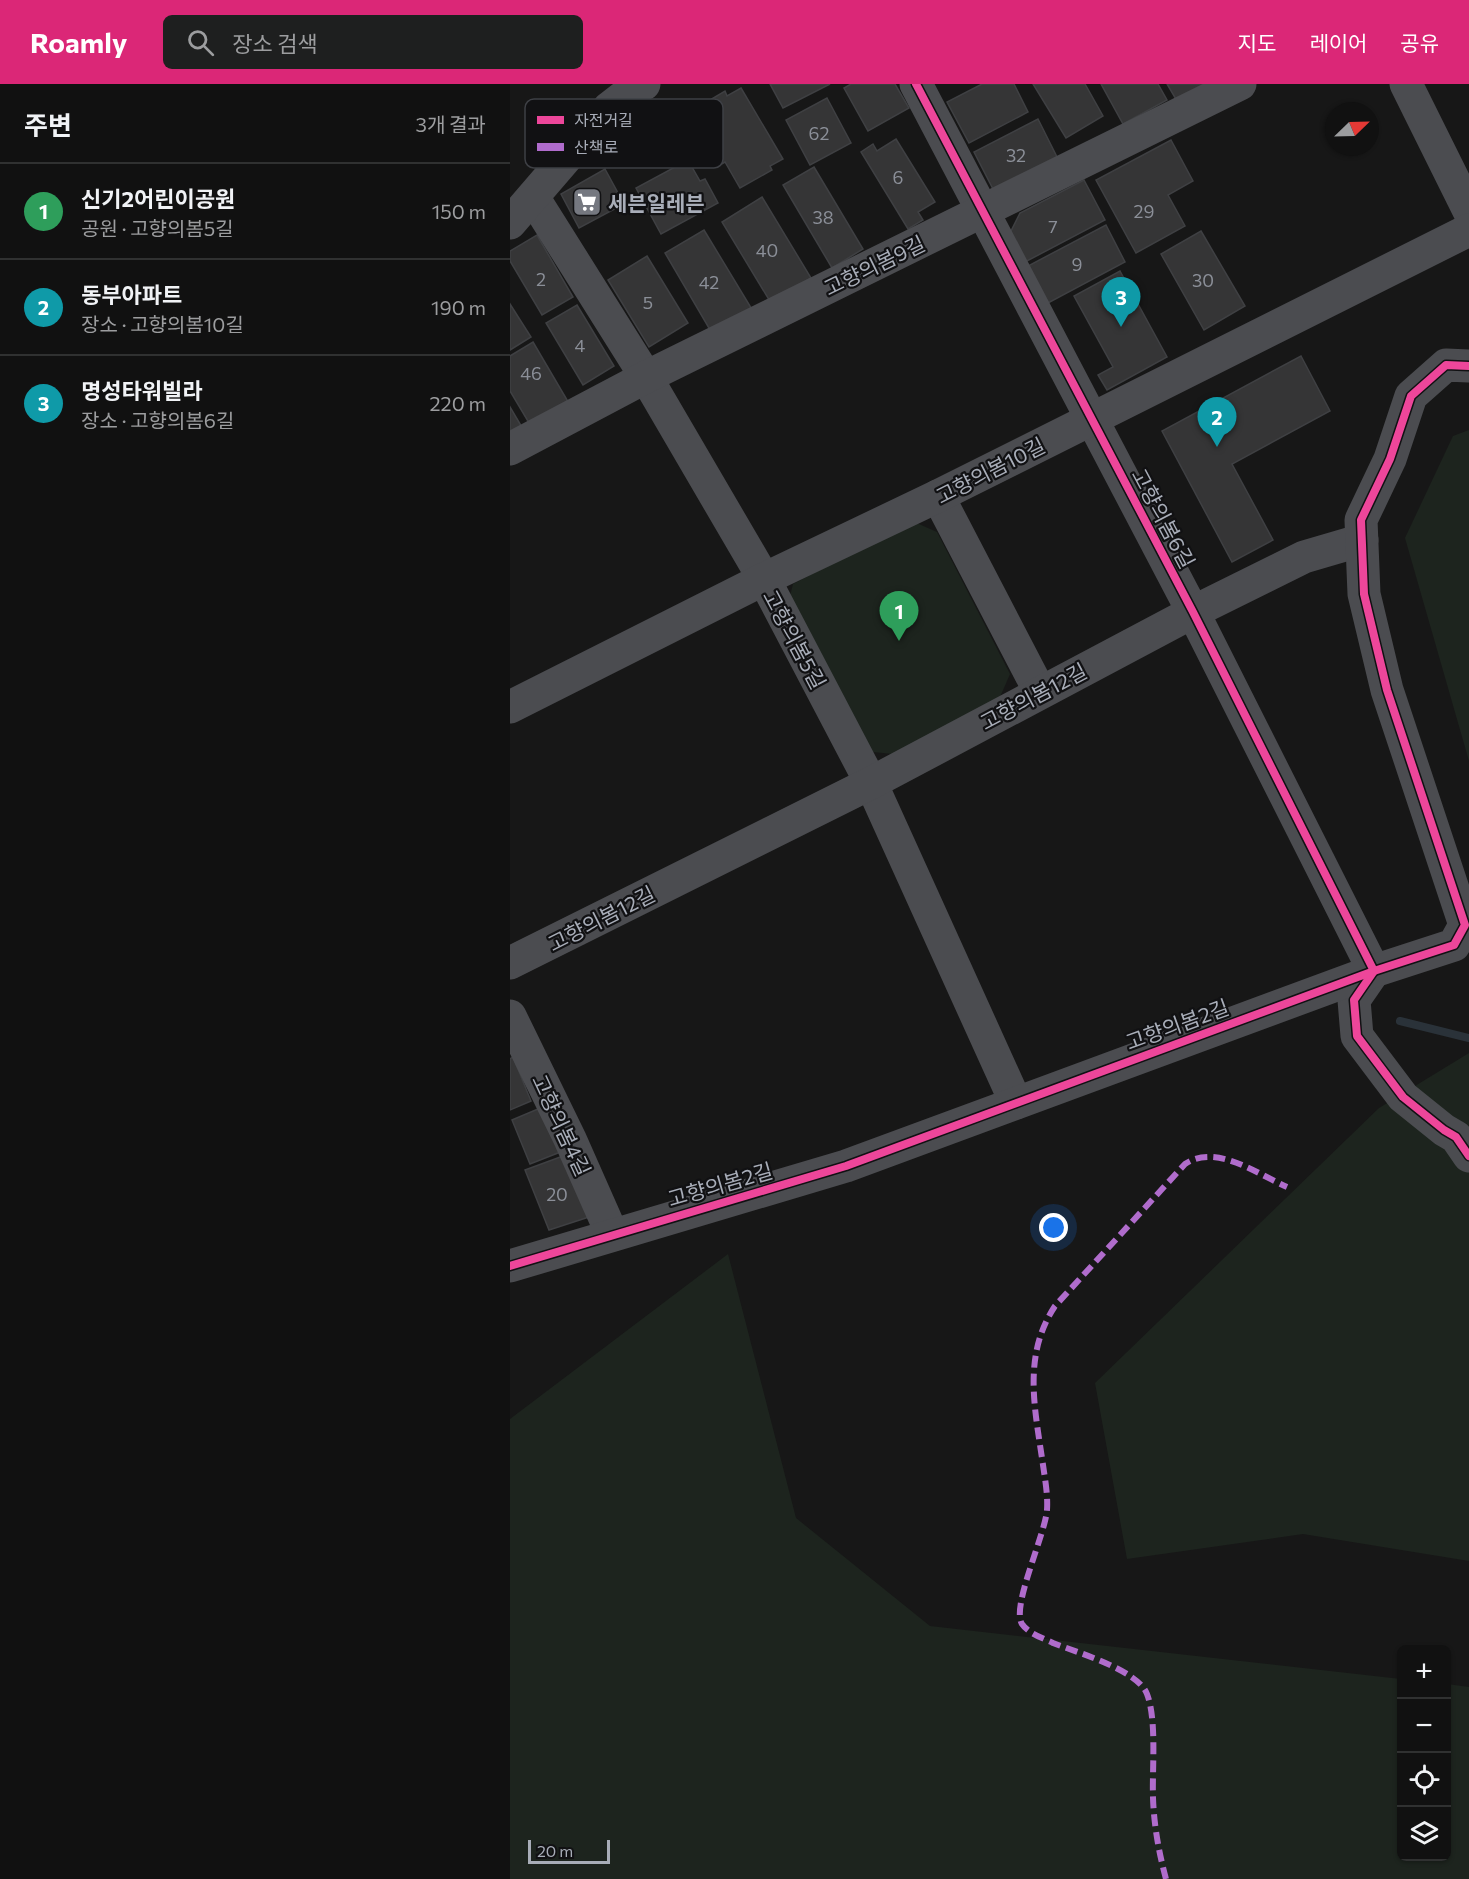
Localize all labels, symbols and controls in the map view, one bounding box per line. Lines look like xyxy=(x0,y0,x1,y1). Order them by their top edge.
search box xyxy=(163,15,583,69)
text: Roamly xyxy=(30,25,127,59)
icon: search xyxy=(184,26,217,59)
text: 장소 검색 xyxy=(232,30,317,57)
text: 지도 xyxy=(1238,30,1276,55)
text: 레이어 xyxy=(1309,30,1367,55)
text: 공유 xyxy=(1400,30,1439,55)
legend xyxy=(525,99,723,168)
north arrow xyxy=(1325,102,1379,156)
text: 주변 xyxy=(24,109,72,140)
text: 자전거길 xyxy=(574,110,633,129)
text: 3개 결과 xyxy=(416,112,486,136)
house number: 62 xyxy=(809,122,829,144)
text: 산책로 xyxy=(574,137,618,156)
house number: 32 xyxy=(1006,144,1026,166)
house number: 6 xyxy=(893,166,903,188)
text: 신기2어린이공원 xyxy=(81,185,235,212)
supermarket icon: 세븐일레븐 xyxy=(571,186,603,218)
place label: 세븐일레븐 xyxy=(608,190,705,215)
text: 1 xyxy=(39,199,48,223)
text: 150 m xyxy=(432,199,486,223)
house number: 29 xyxy=(1134,200,1154,222)
house number: 38 xyxy=(812,206,834,228)
house number: 7 xyxy=(1048,215,1058,237)
text: 공원 · 고향의봄5길 xyxy=(81,216,234,240)
street label: 고향의봄9길 xyxy=(819,230,929,300)
house number: 40 xyxy=(756,239,778,261)
house number: 9 xyxy=(1072,253,1082,275)
house number: 2 xyxy=(536,268,546,290)
house number: 30 xyxy=(1192,269,1214,291)
house number: 42 xyxy=(699,271,719,293)
pin: 3 xyxy=(1102,278,1140,327)
text: 동부아파트 xyxy=(81,281,182,308)
house number: 5 xyxy=(643,291,653,313)
text: 2 xyxy=(38,295,49,319)
text: 190 m xyxy=(431,295,486,319)
text: 장소 · 고향의봄10길 xyxy=(81,312,244,336)
house number: 4 xyxy=(575,334,586,356)
house number: 46 xyxy=(520,362,542,384)
text: 명성타워빌라 xyxy=(81,377,202,404)
text: 3 xyxy=(38,391,49,415)
text: 220 m xyxy=(430,391,486,415)
pin: 2 xyxy=(1198,398,1236,447)
text: 장소 · 고향의봄6길 xyxy=(81,408,234,432)
street label: 고향의봄10길 xyxy=(931,432,1049,508)
street label: 고향의봄6길 xyxy=(1127,464,1201,572)
street label: 고향의봄5길 xyxy=(758,585,832,693)
pin: 1 xyxy=(880,592,918,641)
street label: 고향의봄12길 xyxy=(975,657,1091,735)
street label: 고향의봄12길 xyxy=(543,880,659,956)
street label: 고향의봄2길 xyxy=(1122,994,1232,1054)
street label: 고향의봄4길 xyxy=(528,1070,596,1180)
street label: 고향의봄2길 xyxy=(665,1157,775,1211)
house number: 20 xyxy=(546,1183,568,1205)
your location xyxy=(1039,1213,1068,1242)
map controls xyxy=(1397,1645,1451,1861)
button: + xyxy=(1397,1645,1451,1699)
button: − xyxy=(1397,1699,1451,1753)
button: locate xyxy=(1397,1753,1451,1807)
button: layers xyxy=(1397,1807,1451,1861)
scale bar xyxy=(528,1837,610,1864)
text: 20 m xyxy=(537,1841,573,1860)

